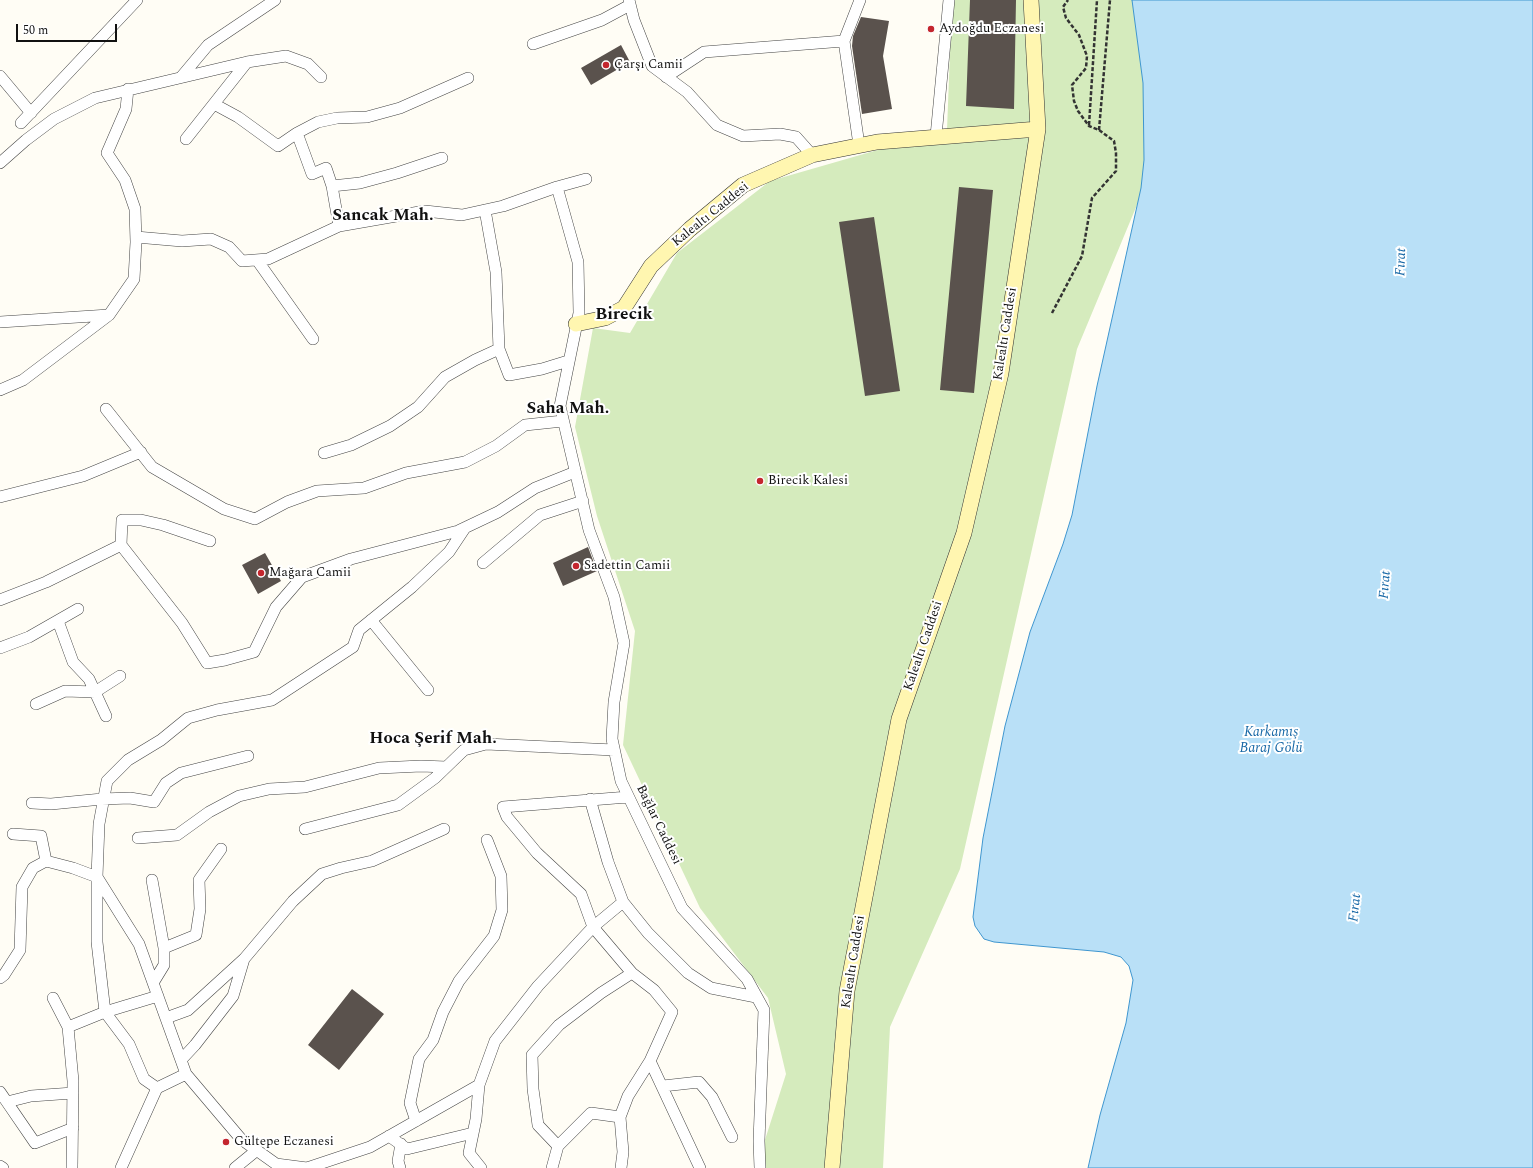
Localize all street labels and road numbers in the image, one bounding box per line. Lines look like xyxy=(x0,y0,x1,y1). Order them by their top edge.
street label: Kalealtı Caddesi xyxy=(670,179,752,251)
street label: Kalealtı Caddesi xyxy=(991,286,1021,382)
street label: Kalealtı Caddesi xyxy=(901,599,947,693)
street label: Bağlar Caddesi xyxy=(632,783,684,867)
street label: Kalealtı Caddesi xyxy=(839,914,869,1010)

